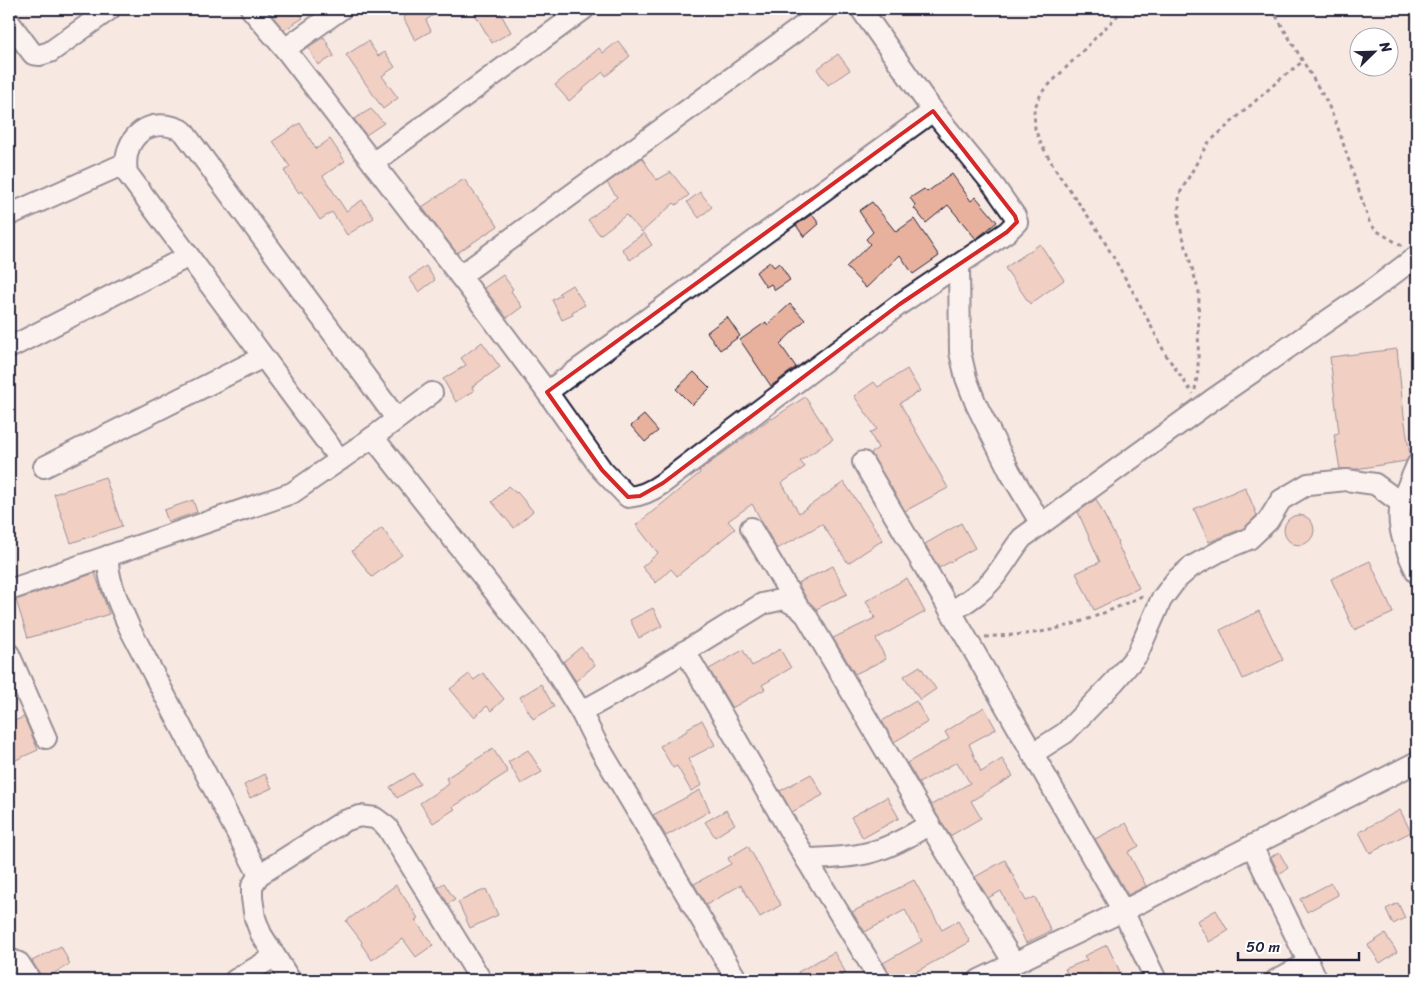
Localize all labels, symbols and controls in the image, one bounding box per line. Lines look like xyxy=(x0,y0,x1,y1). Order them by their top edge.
north arrow xyxy=(1348,28,1398,78)
text: N xyxy=(1372,37,1399,57)
scale bar xyxy=(1238,929,1360,961)
text: 50 m xyxy=(1246,934,1281,960)

